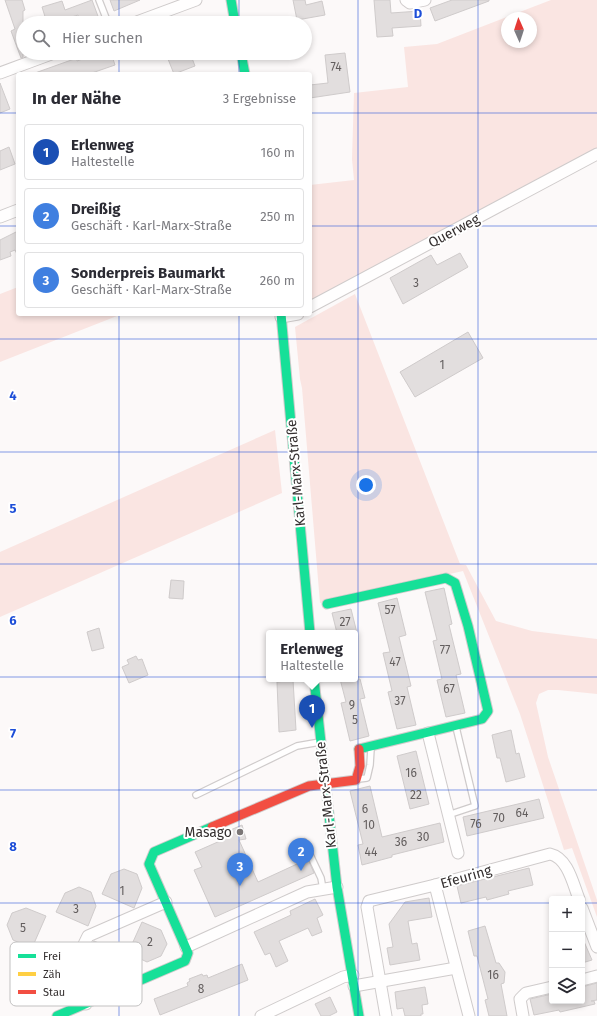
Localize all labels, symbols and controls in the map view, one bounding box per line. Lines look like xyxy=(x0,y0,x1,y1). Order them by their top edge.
text: D xyxy=(414,6,423,21)
north arrow xyxy=(501,12,537,48)
search box xyxy=(16,16,312,60)
icon: search xyxy=(30,27,52,49)
text: Hier suchen xyxy=(62,29,143,47)
house number: 74 xyxy=(330,60,342,74)
text: In der Nähe xyxy=(32,88,121,109)
text: 3 Ergebnisse xyxy=(223,91,296,106)
text: Erlenweg xyxy=(71,136,134,154)
text: 1 xyxy=(43,145,49,160)
text: 160 m xyxy=(261,145,295,160)
text: Haltestelle xyxy=(71,154,134,169)
text: Dreißig xyxy=(71,200,120,218)
text: 2 xyxy=(43,209,49,224)
text: 250 m xyxy=(260,209,295,224)
street label: Querweg xyxy=(425,210,483,252)
text: Geschäft · Karl-Marx-Straße xyxy=(71,218,232,233)
text: Sonderpreis Baumarkt xyxy=(71,264,225,282)
text: 3 xyxy=(43,273,49,288)
text: 260 m xyxy=(260,273,295,288)
house number: 3 xyxy=(413,276,419,290)
text: Geschäft · Karl-Marx-Straße xyxy=(71,282,232,297)
house number: 1 xyxy=(439,358,445,372)
text: 4 xyxy=(9,388,17,403)
street label: Karl-Marx-Straße xyxy=(283,419,309,527)
your location xyxy=(356,475,376,495)
text: 5 xyxy=(10,501,17,516)
house number: 57 xyxy=(384,603,396,617)
text: 6 xyxy=(9,613,17,628)
house number: 27 xyxy=(339,615,351,629)
popup xyxy=(266,630,358,682)
text: Erlenweg xyxy=(280,640,343,658)
house number: 77 xyxy=(440,643,450,657)
house number: 47 xyxy=(389,655,401,669)
text: Haltestelle xyxy=(280,658,344,673)
house number: 67 xyxy=(443,682,455,696)
house number: 37 xyxy=(394,694,406,708)
pin: 1 xyxy=(299,695,325,728)
house number: 9 xyxy=(349,698,355,712)
house number: 5 xyxy=(352,713,358,727)
text: 7 xyxy=(10,726,16,741)
street label: Karl-Marx-Straße xyxy=(312,741,340,849)
house number: 16 xyxy=(405,766,417,780)
house number: 22 xyxy=(410,788,422,802)
house number: 6 xyxy=(362,802,368,816)
house number: 64 xyxy=(516,806,529,820)
house number: 70 xyxy=(493,811,505,825)
house number: 76 xyxy=(470,817,482,831)
house number: 10 xyxy=(363,818,375,832)
place label: Masago xyxy=(185,824,232,841)
marker: Masago xyxy=(235,827,245,837)
house number: 30 xyxy=(417,830,430,844)
house number: 36 xyxy=(395,835,407,849)
pin: 2 xyxy=(288,838,314,871)
text: 8 xyxy=(9,839,17,854)
house number: 44 xyxy=(365,845,378,859)
pin: 3 xyxy=(227,853,253,886)
street label: Efeuring xyxy=(438,861,494,892)
house number: 1 xyxy=(119,884,125,898)
map controls xyxy=(549,896,585,1004)
button: + xyxy=(549,896,585,932)
house number: 3 xyxy=(73,902,79,916)
house number: 5 xyxy=(20,921,26,935)
button: − xyxy=(549,932,585,968)
house number: 2 xyxy=(147,935,153,949)
legend xyxy=(10,942,142,1006)
text: Frei xyxy=(43,950,61,963)
text: Zäh xyxy=(43,968,61,981)
house number: 16 xyxy=(487,968,499,982)
button: layers xyxy=(549,968,585,1004)
house number: 8 xyxy=(198,982,205,996)
text: Stau xyxy=(43,986,65,999)

